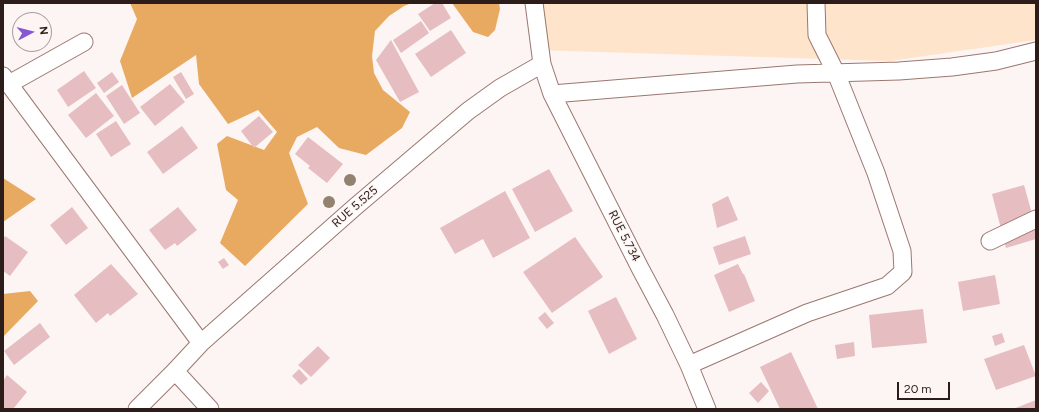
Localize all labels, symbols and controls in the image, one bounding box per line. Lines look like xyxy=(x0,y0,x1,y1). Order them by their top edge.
north arrow xyxy=(12,12,52,52)
text: N xyxy=(36,26,50,36)
street label: RUE 5.525 xyxy=(329,183,381,231)
street label: RUE 5.734 xyxy=(605,208,643,264)
scale bar xyxy=(899,374,952,400)
text: 20 m xyxy=(904,382,932,396)

